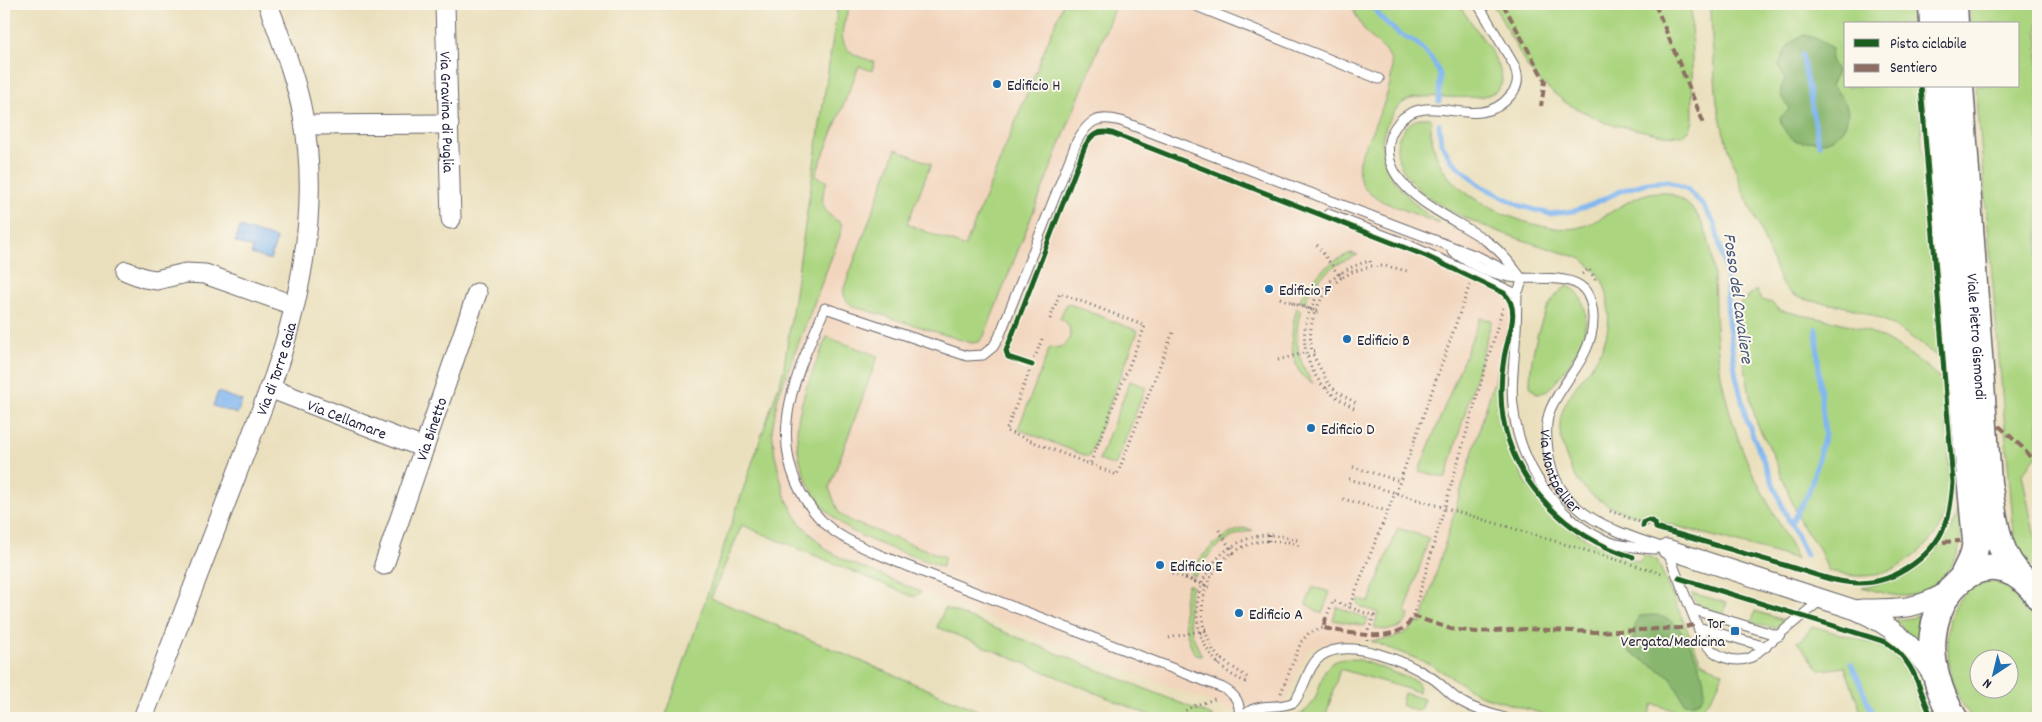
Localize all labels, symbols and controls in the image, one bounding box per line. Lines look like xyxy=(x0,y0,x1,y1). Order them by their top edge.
legend xyxy=(1844,22,2020,88)
text: Pista ciclabile xyxy=(1890,34,1967,56)
street label: Via Gravina di Puglia xyxy=(432,51,459,173)
text: Sentiero xyxy=(1890,58,1938,80)
place label: Edificio H xyxy=(1007,75,1060,98)
marker: Edificio H xyxy=(991,78,1003,90)
water label: Fosso del Cavaliere xyxy=(1715,232,1758,366)
street label: Viale Pietro Gismondi xyxy=(1959,273,1991,400)
place label: Edificio F xyxy=(1279,280,1331,303)
marker: Edificio F xyxy=(1263,283,1275,295)
street label: Via di Torre Gaia xyxy=(251,320,304,419)
place label: Edificio B xyxy=(1357,330,1410,353)
marker: Edificio B xyxy=(1341,333,1353,345)
street label: Via Cellamare xyxy=(303,395,389,446)
street label: Via Binetto xyxy=(411,395,454,464)
place label: Edificio D xyxy=(1321,419,1375,442)
marker: Edificio D xyxy=(1305,422,1317,434)
street label: Via Montpellier xyxy=(1532,429,1585,520)
place label: Edificio E xyxy=(1170,556,1223,579)
marker: Edificio E xyxy=(1154,559,1166,571)
place label: Edificio A xyxy=(1249,604,1303,627)
marker: Edificio A xyxy=(1233,607,1245,619)
place label: Tor Vergata/Medicina xyxy=(1621,613,1725,654)
marker: Tor Vergata/Medicina xyxy=(1729,625,1741,637)
north arrow xyxy=(1970,650,2020,700)
text: N xyxy=(1979,673,1996,693)

